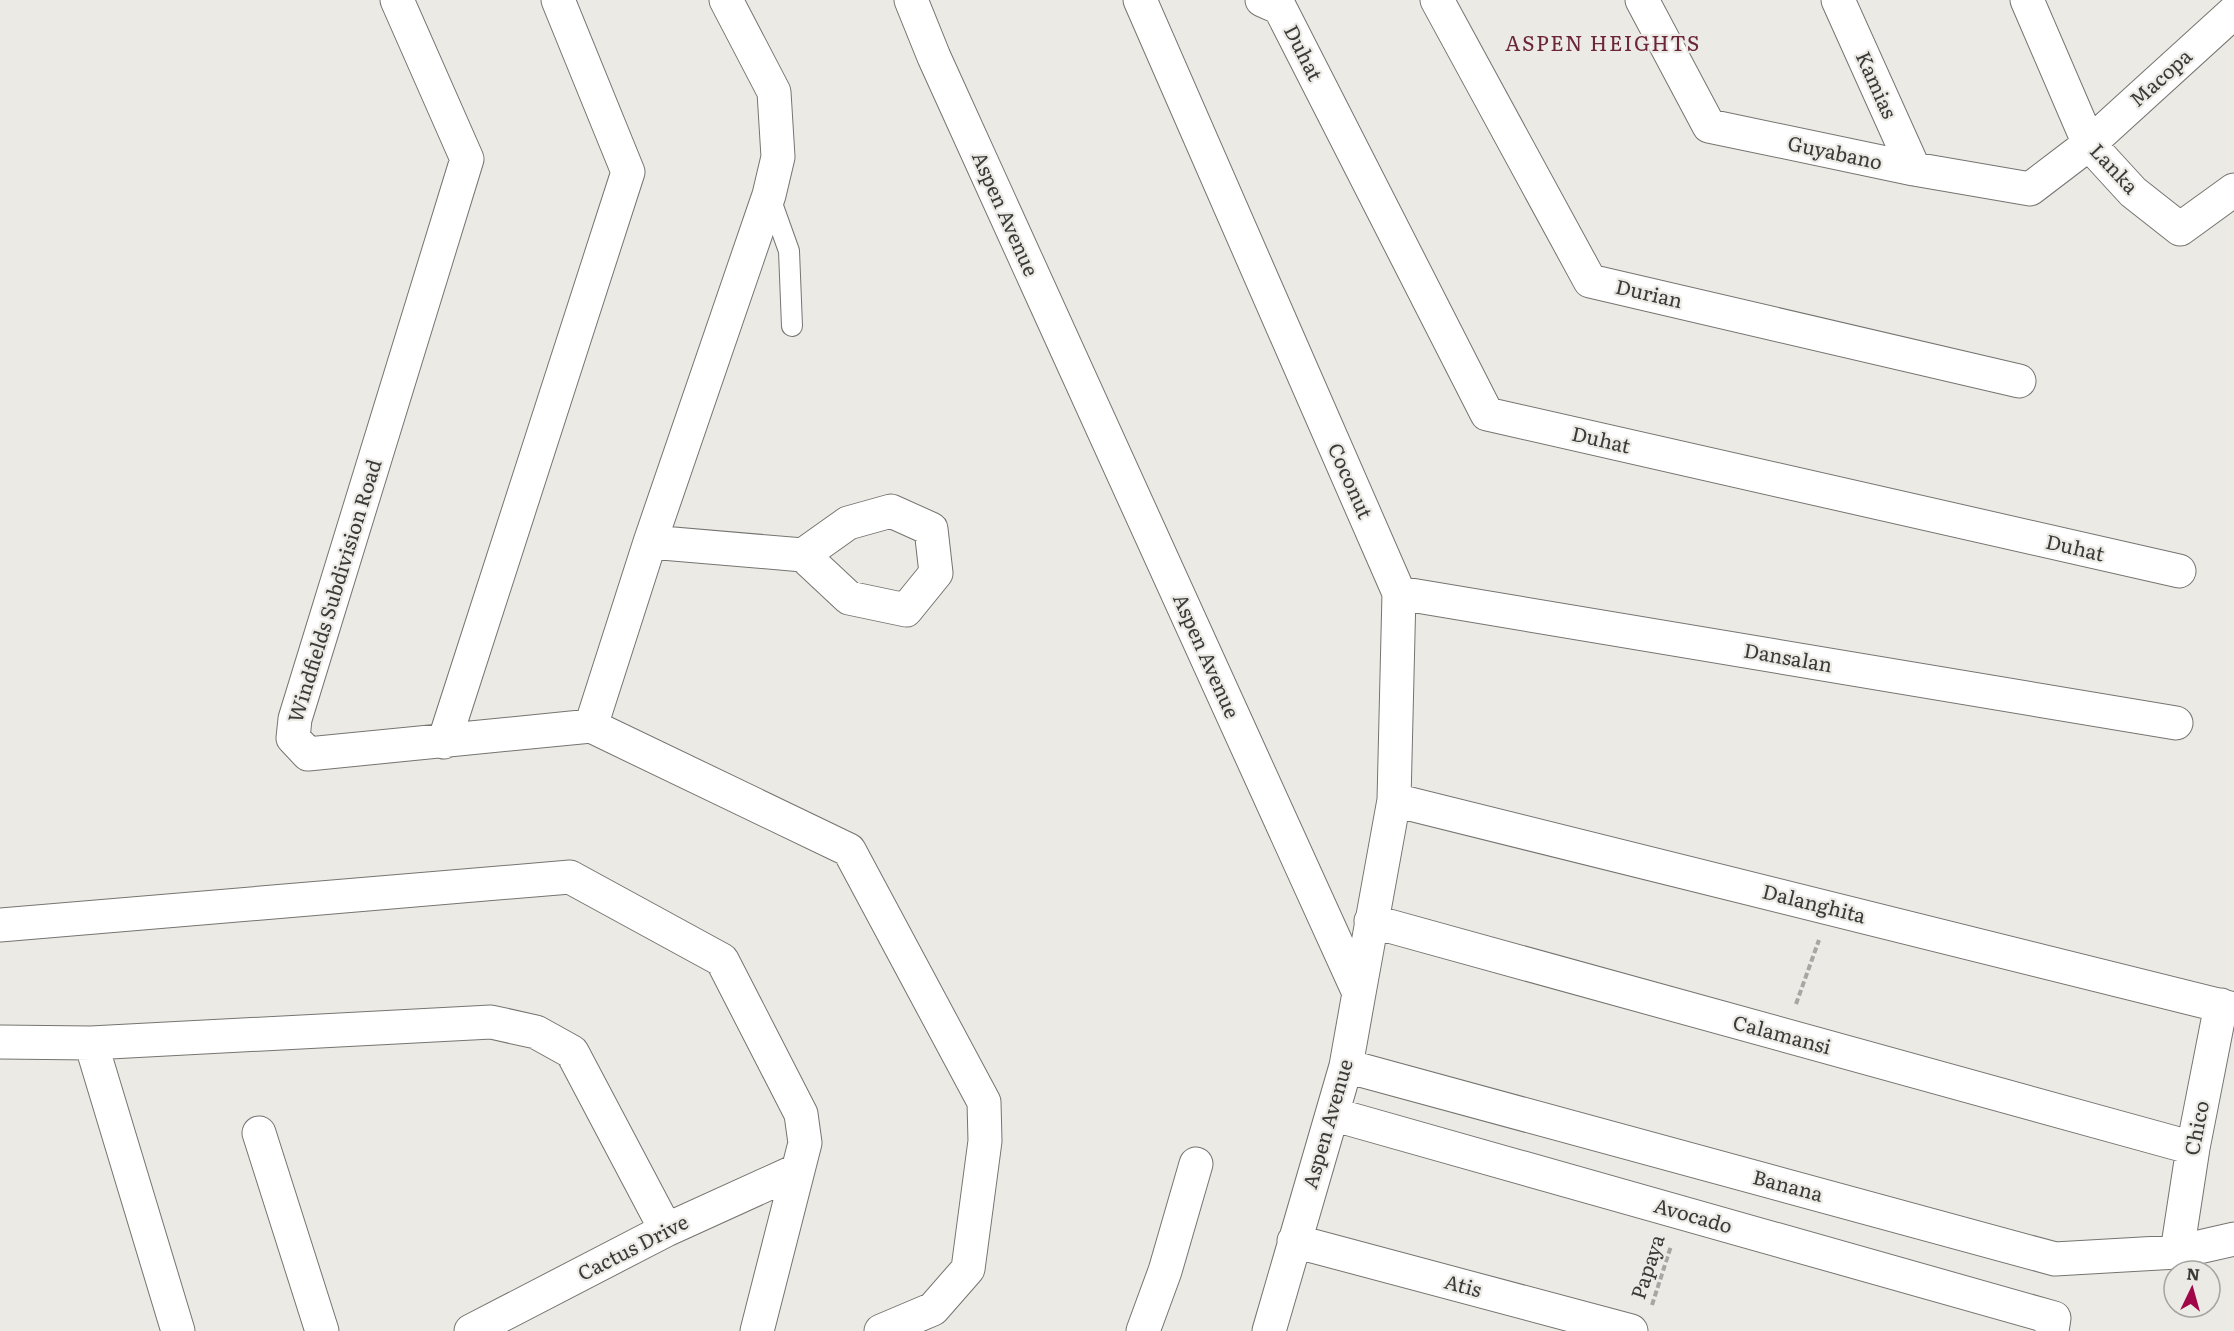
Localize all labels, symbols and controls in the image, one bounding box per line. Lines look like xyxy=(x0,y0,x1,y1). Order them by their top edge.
street label: Duhat xyxy=(1278,19,1332,85)
district label: ASPEN HEIGHTS xyxy=(1505,26,1701,57)
street label: Macopa xyxy=(2122,40,2198,113)
street label: Kamias xyxy=(1850,46,1906,123)
street label: Guyabano xyxy=(1785,126,1886,176)
street label: Lanka xyxy=(2084,136,2147,200)
street label: Aspen Avenue xyxy=(966,146,1048,280)
street label: Durian xyxy=(1613,270,1686,314)
street label: Duhat xyxy=(1569,417,1634,459)
street label: Coconut xyxy=(1322,438,1382,523)
street label: Windfields Subdivision Road xyxy=(279,455,388,726)
street label: Duhat xyxy=(2043,525,2108,567)
street label: Aspen Avenue xyxy=(1167,588,1249,722)
street label: Dansalan xyxy=(1742,634,1835,679)
street label: Dalanghita xyxy=(1760,875,1870,929)
street label: Calamansi xyxy=(1730,1006,1835,1061)
street label: Aspen Avenue xyxy=(1293,1055,1359,1192)
street label: Chico xyxy=(2175,1098,2215,1158)
street label: Banana xyxy=(1750,1160,1827,1208)
street label: Avocado xyxy=(1651,1189,1736,1240)
street label: Cactus Drive xyxy=(572,1205,693,1287)
street label: Papaya xyxy=(1622,1230,1671,1303)
north arrow xyxy=(2162,1259,2222,1319)
text: N xyxy=(2186,1261,2201,1286)
street label: Atis xyxy=(1441,1265,1486,1303)

